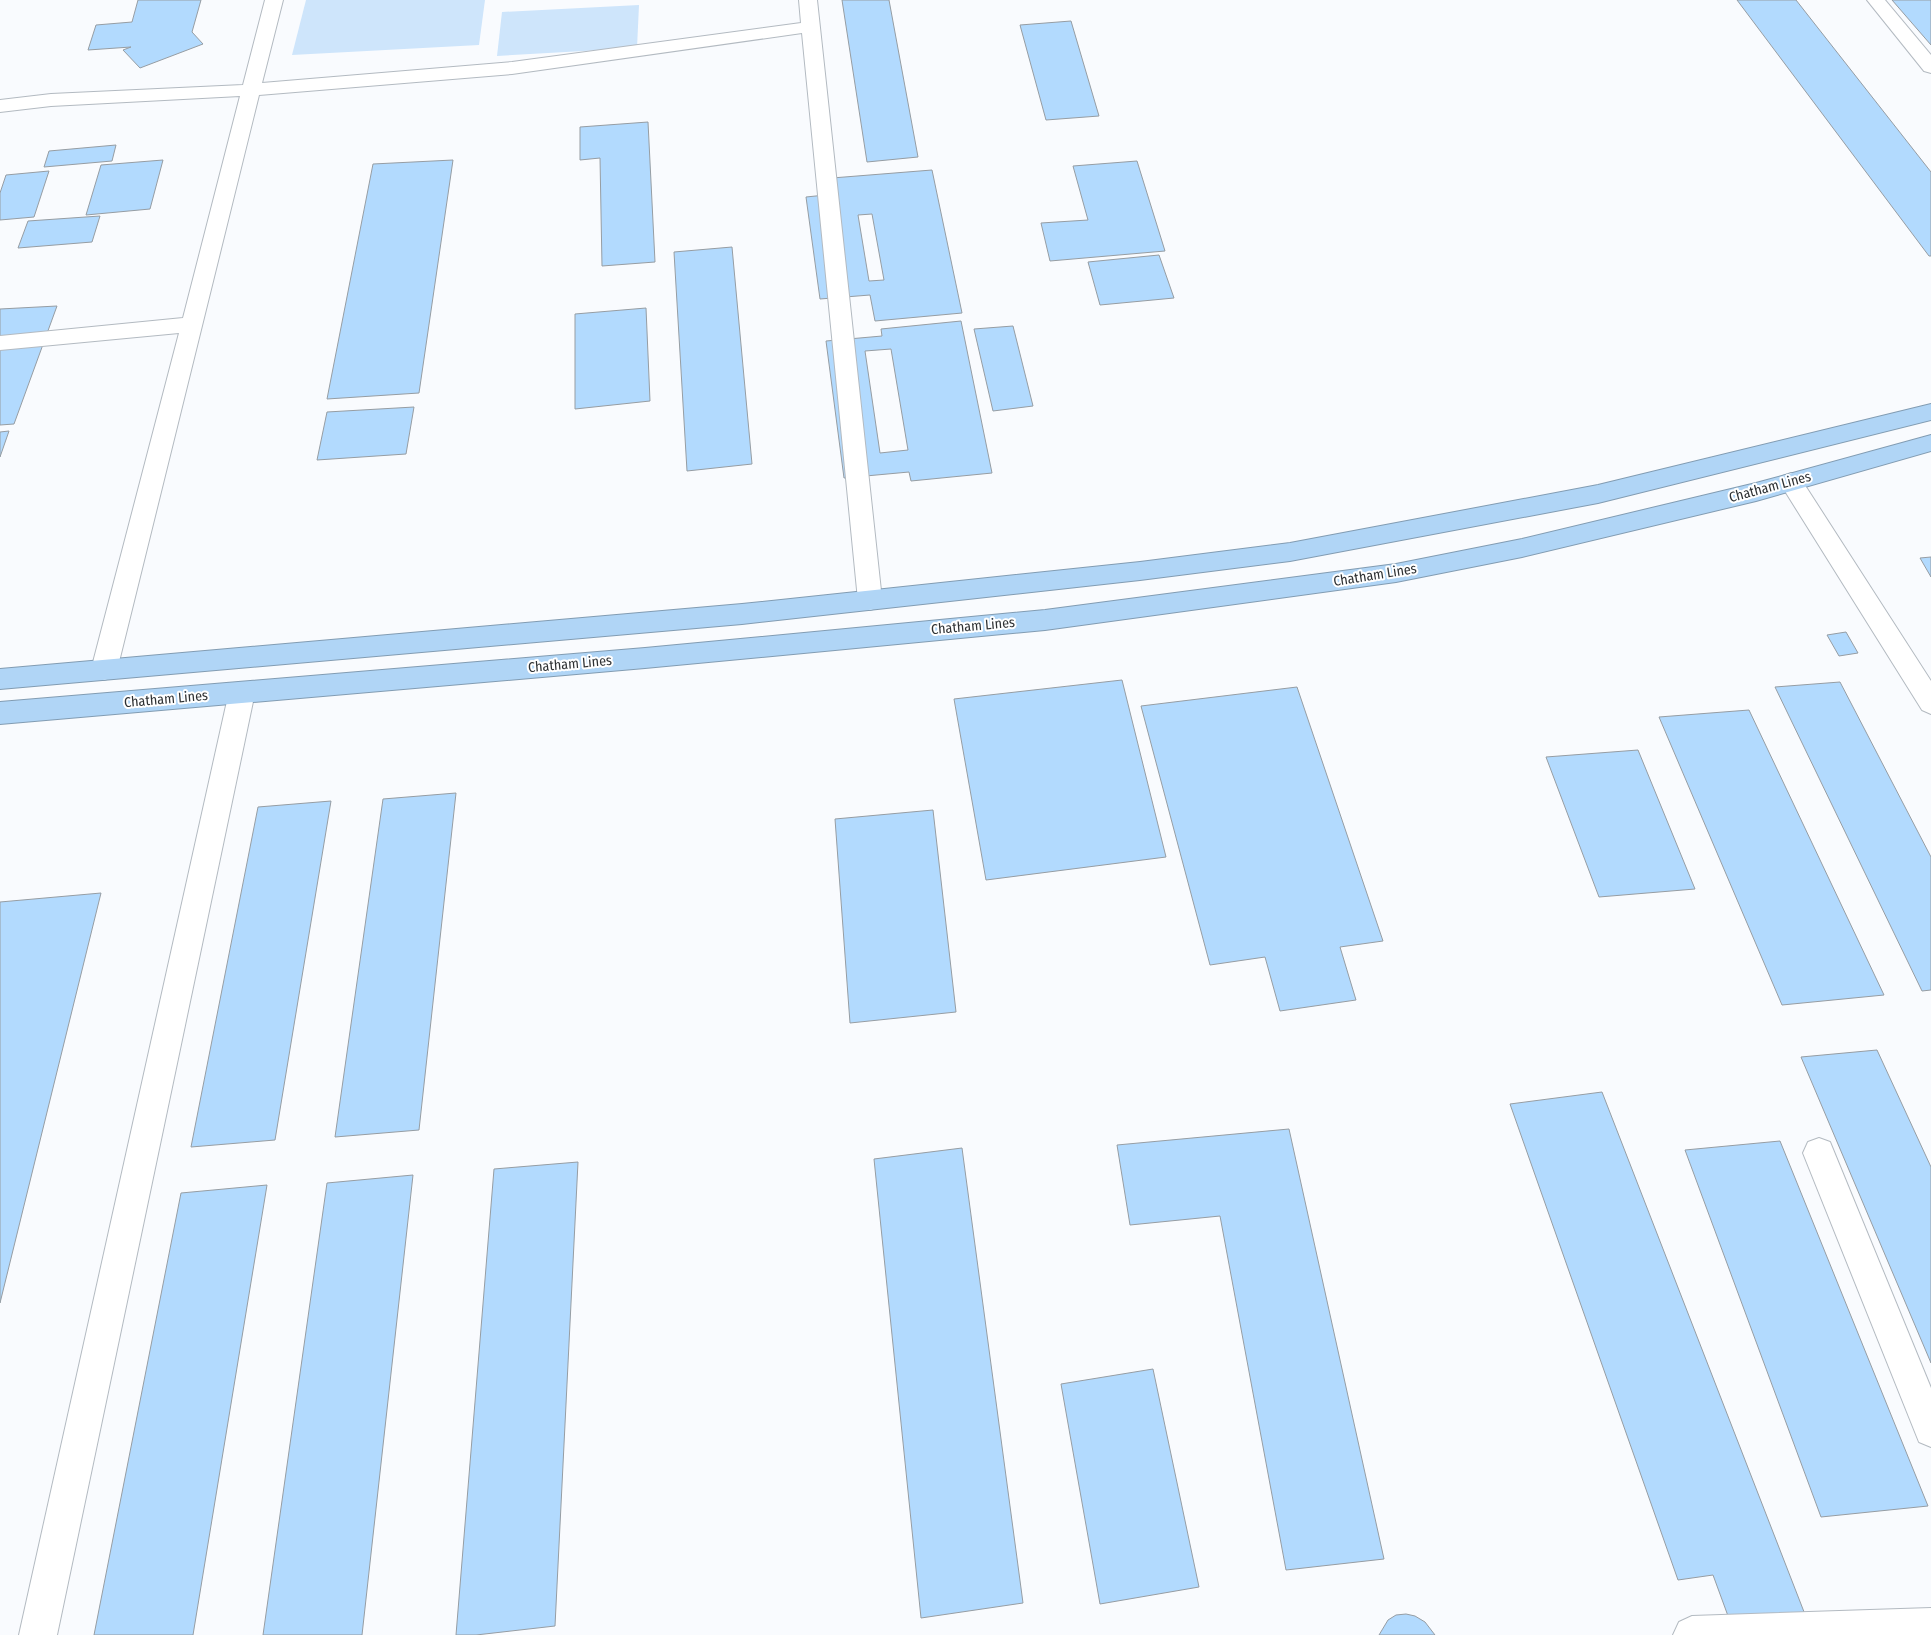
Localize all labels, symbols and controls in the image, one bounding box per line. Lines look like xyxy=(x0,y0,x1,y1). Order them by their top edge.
street label: Chatham Lines xyxy=(1727,468,1813,506)
street label: Chatham Lines xyxy=(1332,560,1418,590)
street label: Chatham Lines xyxy=(930,614,1016,638)
street label: Chatham Lines xyxy=(527,652,613,676)
street label: Chatham Lines xyxy=(123,687,209,711)

